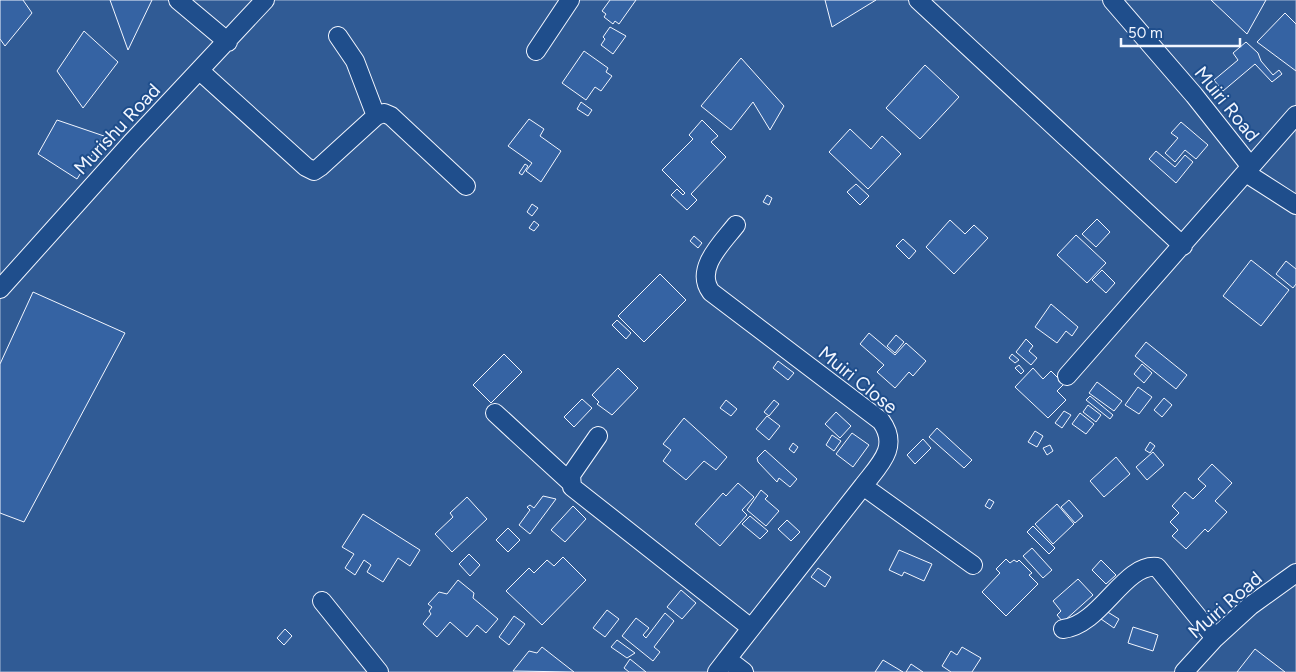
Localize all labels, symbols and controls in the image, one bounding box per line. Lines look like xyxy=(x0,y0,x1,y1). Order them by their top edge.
scale bar xyxy=(1121,15,1240,47)
text: 50 m xyxy=(1128,24,1163,42)
street label: Muiri Road xyxy=(1190,62,1264,146)
street label: Murishu Road xyxy=(69,79,165,179)
street label: Muiri Close xyxy=(814,341,902,419)
street label: Muiri Road xyxy=(1183,567,1267,643)

